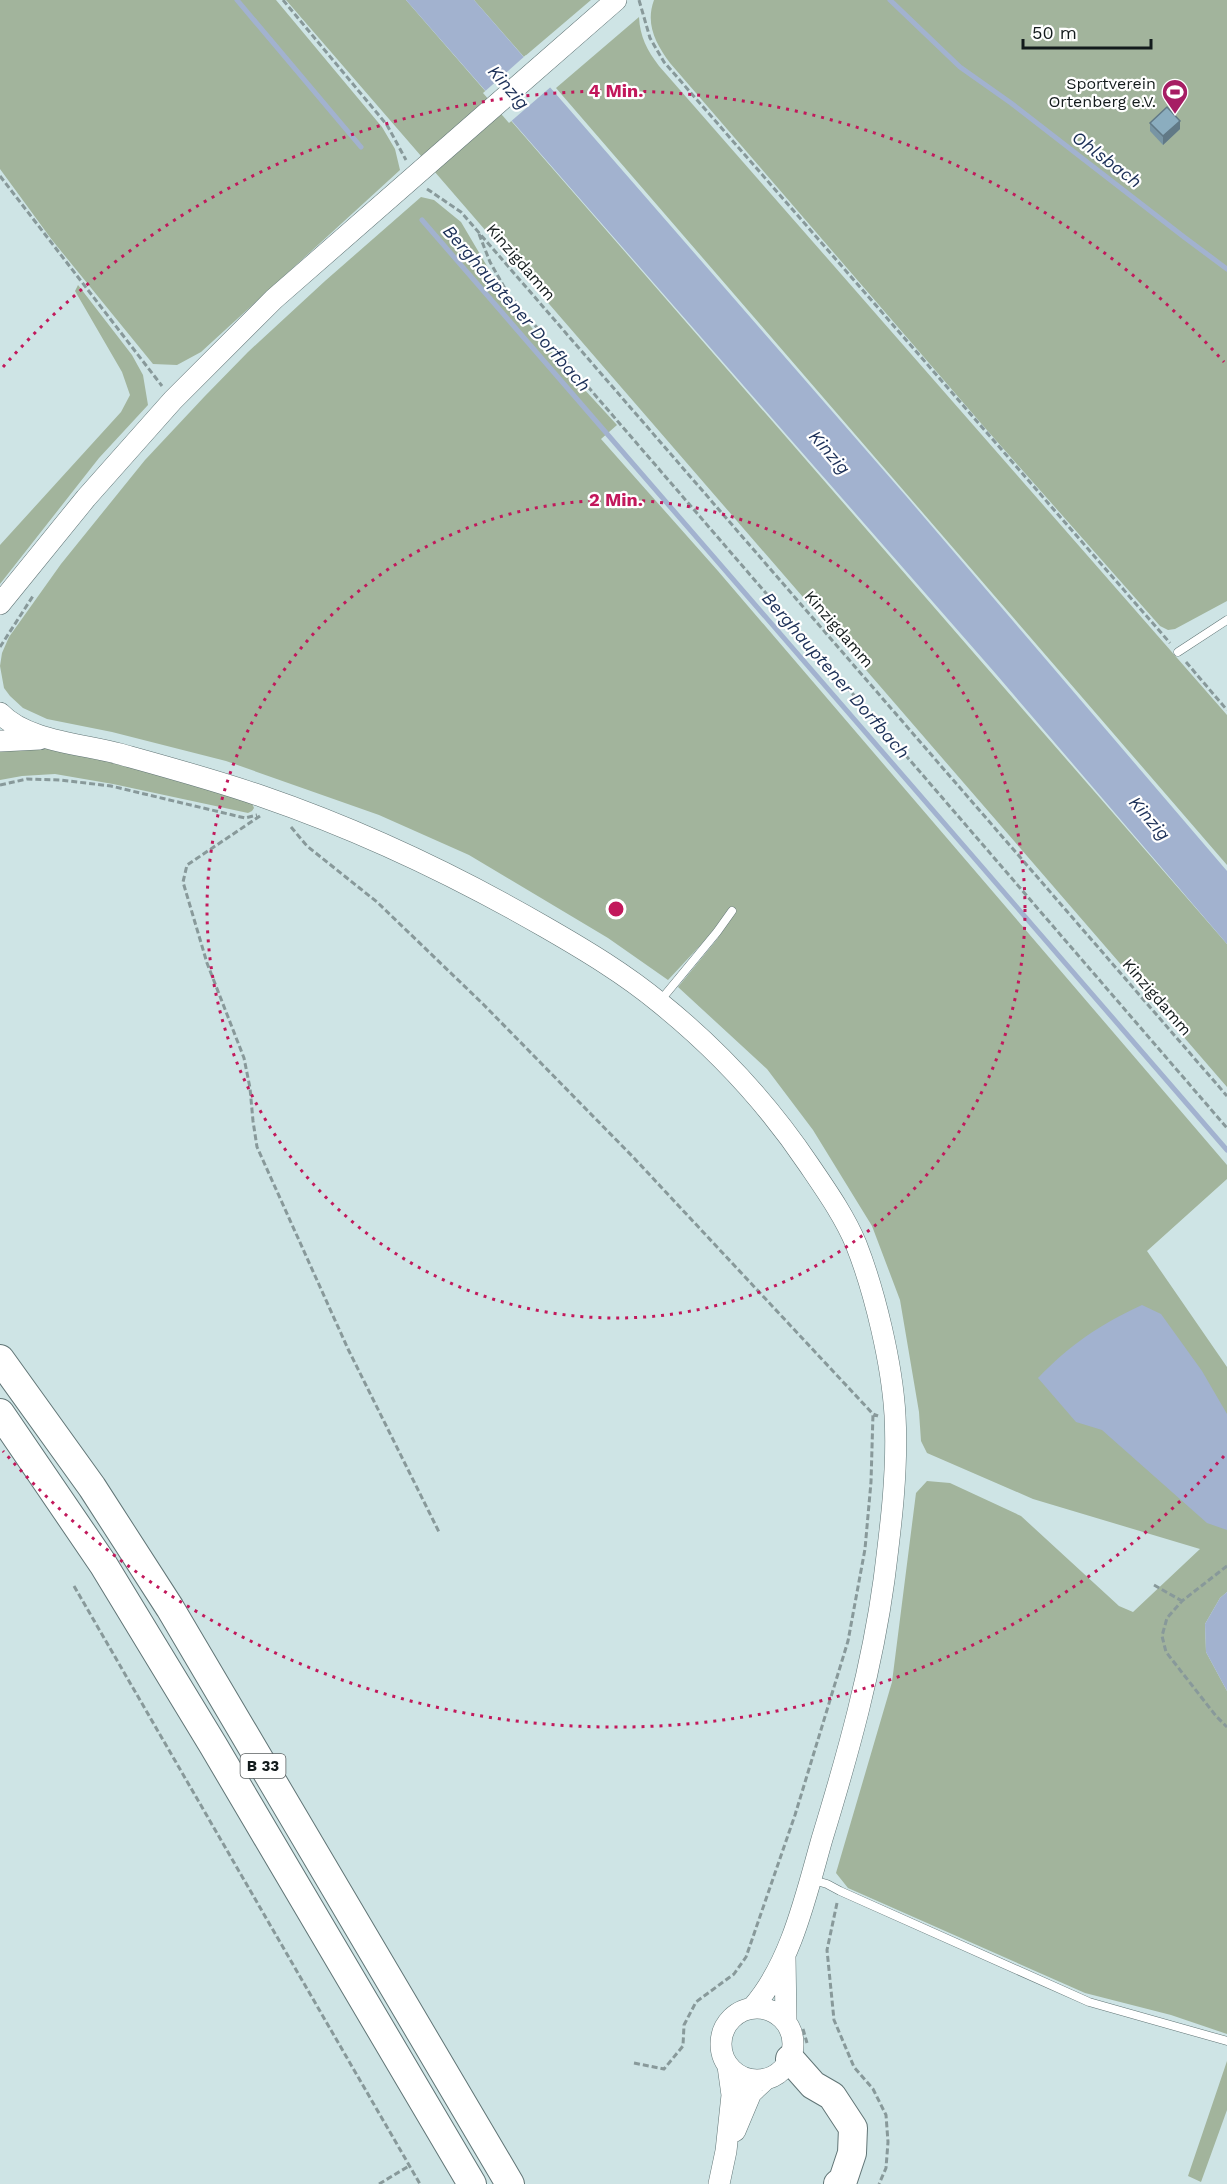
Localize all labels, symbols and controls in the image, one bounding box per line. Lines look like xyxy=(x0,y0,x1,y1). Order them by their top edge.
scale bar xyxy=(1023,12,1150,50)
text: 50 m xyxy=(1032,22,1077,43)
water label: Kinzig xyxy=(484,61,534,113)
place label: Sportverein Ortenberg e.V. xyxy=(1048,74,1156,111)
sports icon: Sportverein Ortenberg e.V. xyxy=(1160,77,1190,115)
text: 4 Min. xyxy=(589,80,643,101)
water label: Ohlsbach xyxy=(1068,126,1146,192)
water label: Berghauptener Dorfbach xyxy=(439,220,595,396)
street label: Kinzigdamm xyxy=(482,220,560,304)
water label: Kinzig xyxy=(805,426,855,478)
text: 2 Min. xyxy=(589,489,643,510)
water label: Berghauptener Dorfbach xyxy=(758,587,914,763)
street label: Kinzigdamm xyxy=(800,587,878,671)
water label: Kinzig xyxy=(1125,792,1175,844)
centre of rings xyxy=(606,899,626,919)
street label: Kinzigdamm xyxy=(1118,955,1196,1039)
road number: B 33 xyxy=(240,1754,286,1778)

